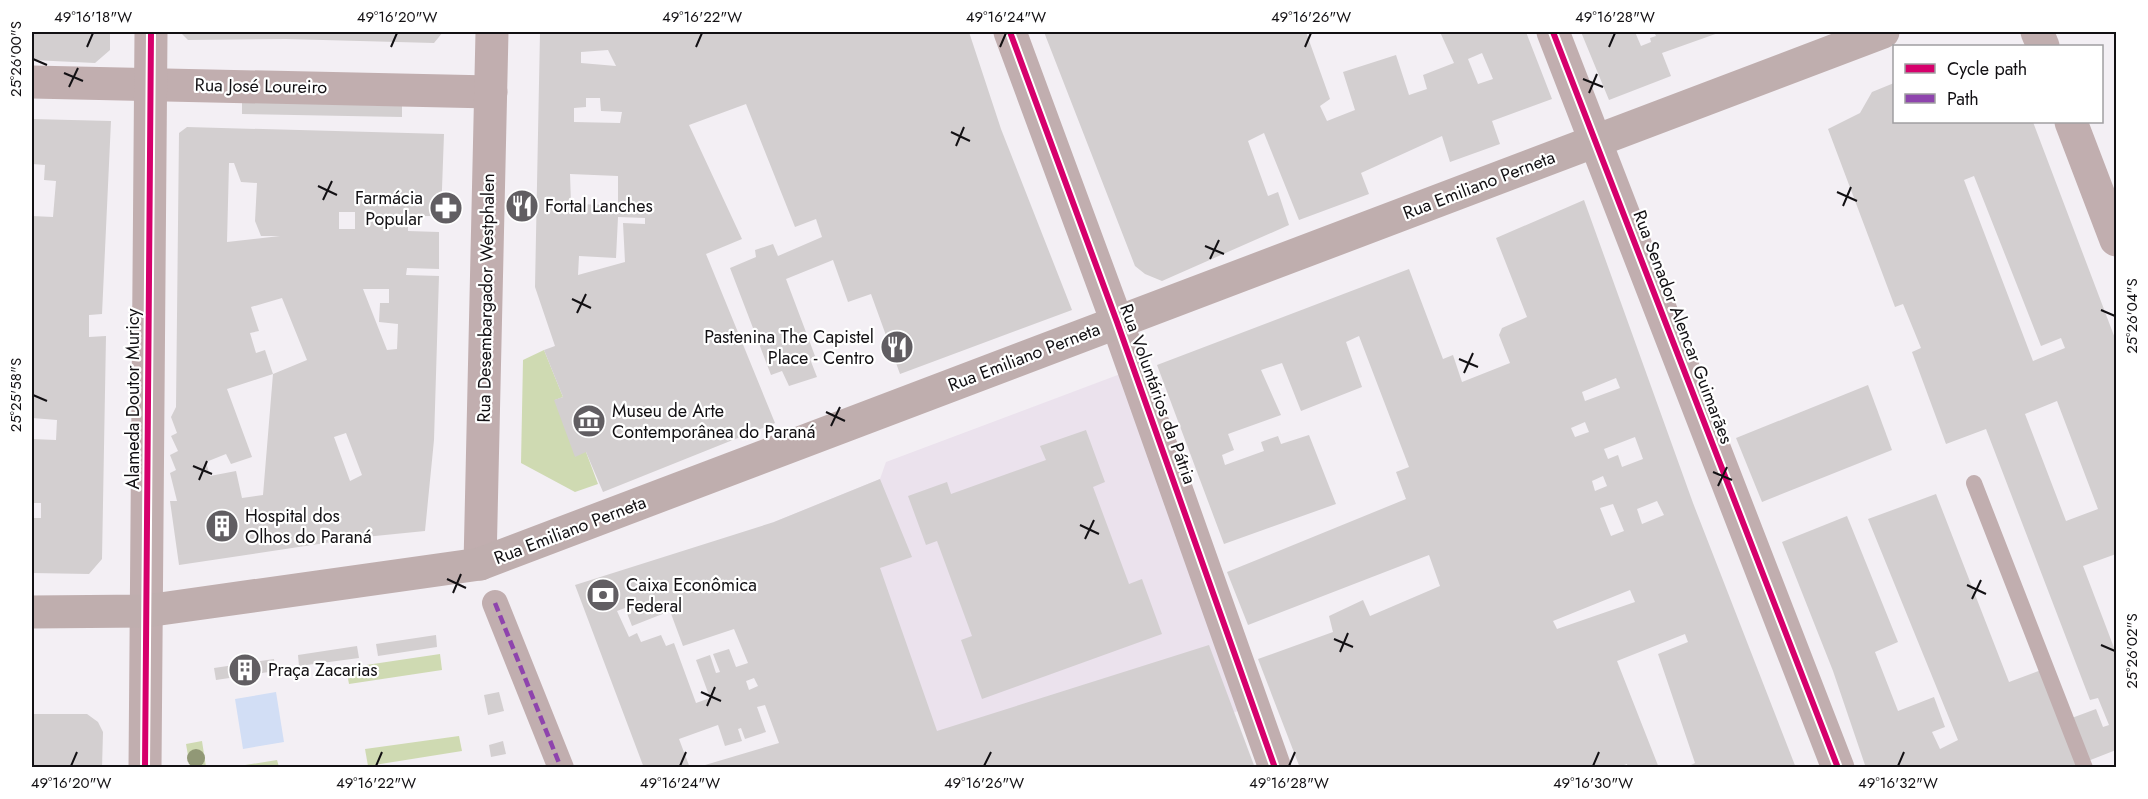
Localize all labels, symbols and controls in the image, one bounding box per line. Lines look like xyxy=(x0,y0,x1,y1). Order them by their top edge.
text: 49°16'18"W xyxy=(54,6,132,28)
text: 49°16'20"W xyxy=(357,6,437,28)
text: 49°16'22"W xyxy=(662,6,742,28)
text: 49°16'24"W xyxy=(966,6,1046,28)
text: 49°16'26"W xyxy=(1271,6,1351,28)
text: 49°16'28"W xyxy=(1575,6,1655,28)
text: 25°26'00"S xyxy=(5,21,27,97)
legend xyxy=(1893,45,2103,123)
text: Cycle path xyxy=(1947,56,2027,82)
street label: Rua José Loureiro xyxy=(194,72,328,100)
text: Path xyxy=(1947,86,1979,112)
street label: Rua Emiliano Perneta xyxy=(1399,144,1559,226)
street label: Rua Desembargador Westphalen xyxy=(471,173,501,423)
place label: Farmácia Popular xyxy=(355,185,424,232)
restaurant icon: Fortal Lanches xyxy=(504,188,540,224)
pharmacy icon: Farmácia Popular xyxy=(428,190,464,226)
place label: Fortal Lanches xyxy=(545,193,653,219)
street label: Rua Senador Alencar Guimarães xyxy=(1626,206,1740,448)
text: 25°26'04"S xyxy=(2121,278,2143,354)
street label: Rua Voluntários da Pátria xyxy=(1113,300,1203,488)
street label: Alameda Doutor Muricy xyxy=(120,308,146,489)
street label: Rua Emiliano Perneta xyxy=(944,316,1104,398)
place label: Pastenina The Capistel Place - Centro xyxy=(704,324,874,371)
restaurant icon: Pastenina The Capistel Place - Centro xyxy=(879,329,915,365)
text: 25°25'58"S xyxy=(5,358,27,432)
place label: Museu de Arte Contemporânea do Paraná xyxy=(612,398,816,445)
museum icon: Museu de Arte Contemporânea do Paraná xyxy=(571,403,607,439)
street label: Rua Emiliano Perneta xyxy=(490,489,650,571)
place label: Hospital dos Olhos do Paraná xyxy=(245,503,372,550)
building icon: Hospital dos Olhos do Paraná xyxy=(204,508,240,544)
place label: Caixa Econômica Federal xyxy=(626,572,757,619)
bank icon: Caixa Econômica Federal xyxy=(585,577,621,613)
text: 25°26'02"S xyxy=(2121,613,2143,689)
building icon: Praça Zacarias xyxy=(227,652,263,688)
place label: Praça Zacarias xyxy=(268,657,378,683)
text: 49°16'20"W xyxy=(31,772,111,794)
text: 49°16'22"W xyxy=(336,772,416,794)
text: 49°16'24"W xyxy=(640,772,720,794)
text: 49°16'26"W xyxy=(944,772,1024,794)
text: 49°16'28"W xyxy=(1249,772,1329,794)
text: 49°16'30"W xyxy=(1553,772,1633,794)
text: 49°16'32"W xyxy=(1858,772,1938,794)

